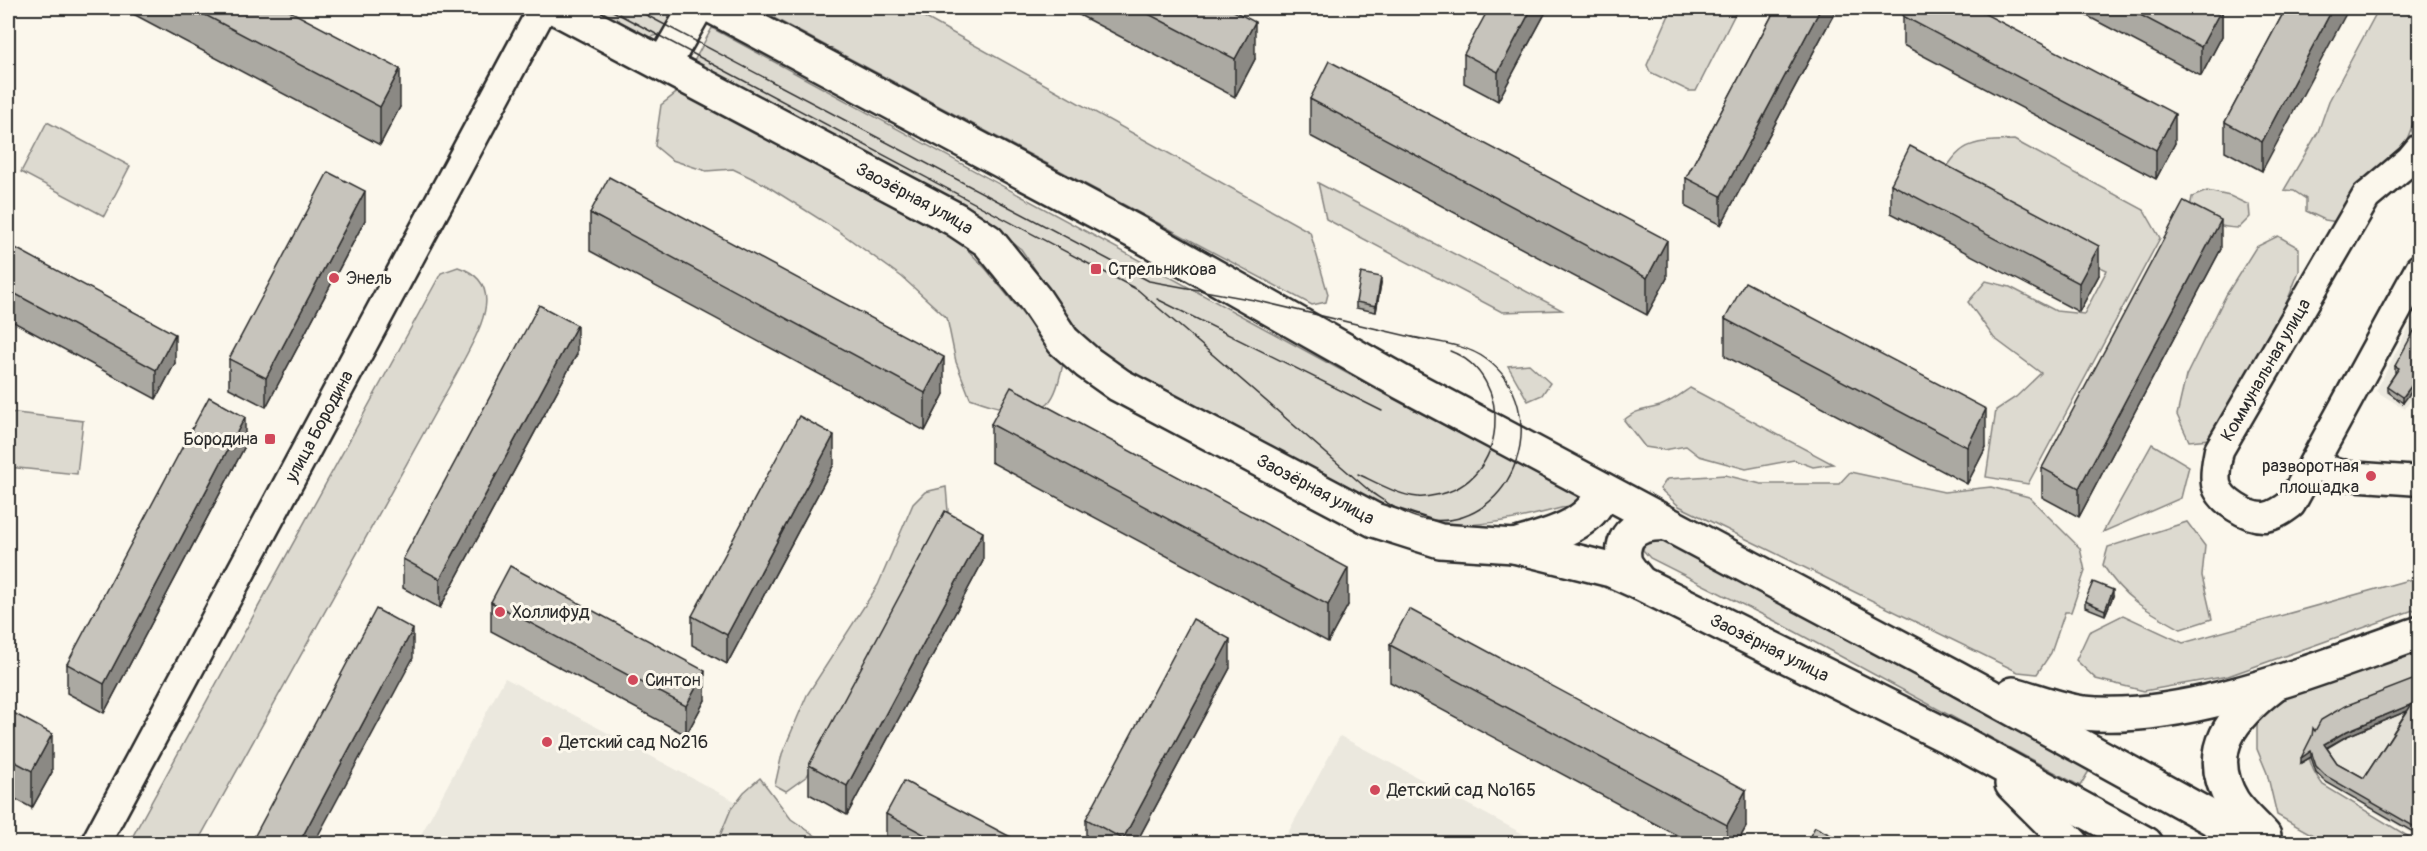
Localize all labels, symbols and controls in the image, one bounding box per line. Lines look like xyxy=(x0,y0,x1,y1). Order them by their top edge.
street label: Заозёрная улица xyxy=(852,157,978,240)
place label: Стрельникова xyxy=(1108,258,1216,281)
marker: Стрельникова xyxy=(1089,262,1103,276)
place label: Энель xyxy=(346,267,392,290)
marker: Энель xyxy=(327,271,341,285)
street label: Коммунальная улица xyxy=(2216,295,2316,445)
street label: улица Бородина xyxy=(279,366,358,487)
place label: Бородина xyxy=(183,428,258,451)
marker: Бородина xyxy=(263,432,277,446)
street label: Заозёрная улица xyxy=(1253,448,1379,530)
place label: разворотная площадка xyxy=(2262,455,2359,499)
marker: разворотная площадка xyxy=(2364,469,2378,483)
place label: Холлифуд xyxy=(512,601,590,624)
marker: Холлифуд xyxy=(493,605,507,619)
street label: Заозёрная улица xyxy=(1706,608,1833,687)
place label: Синтон xyxy=(645,669,701,692)
marker: Синтон xyxy=(626,673,640,687)
place label: Детский сад №216 xyxy=(558,731,708,754)
marker: Детский сад №216 xyxy=(540,735,554,749)
place label: Детский сад №165 xyxy=(1386,779,1536,802)
marker: Детский сад №165 xyxy=(1368,783,1382,797)

